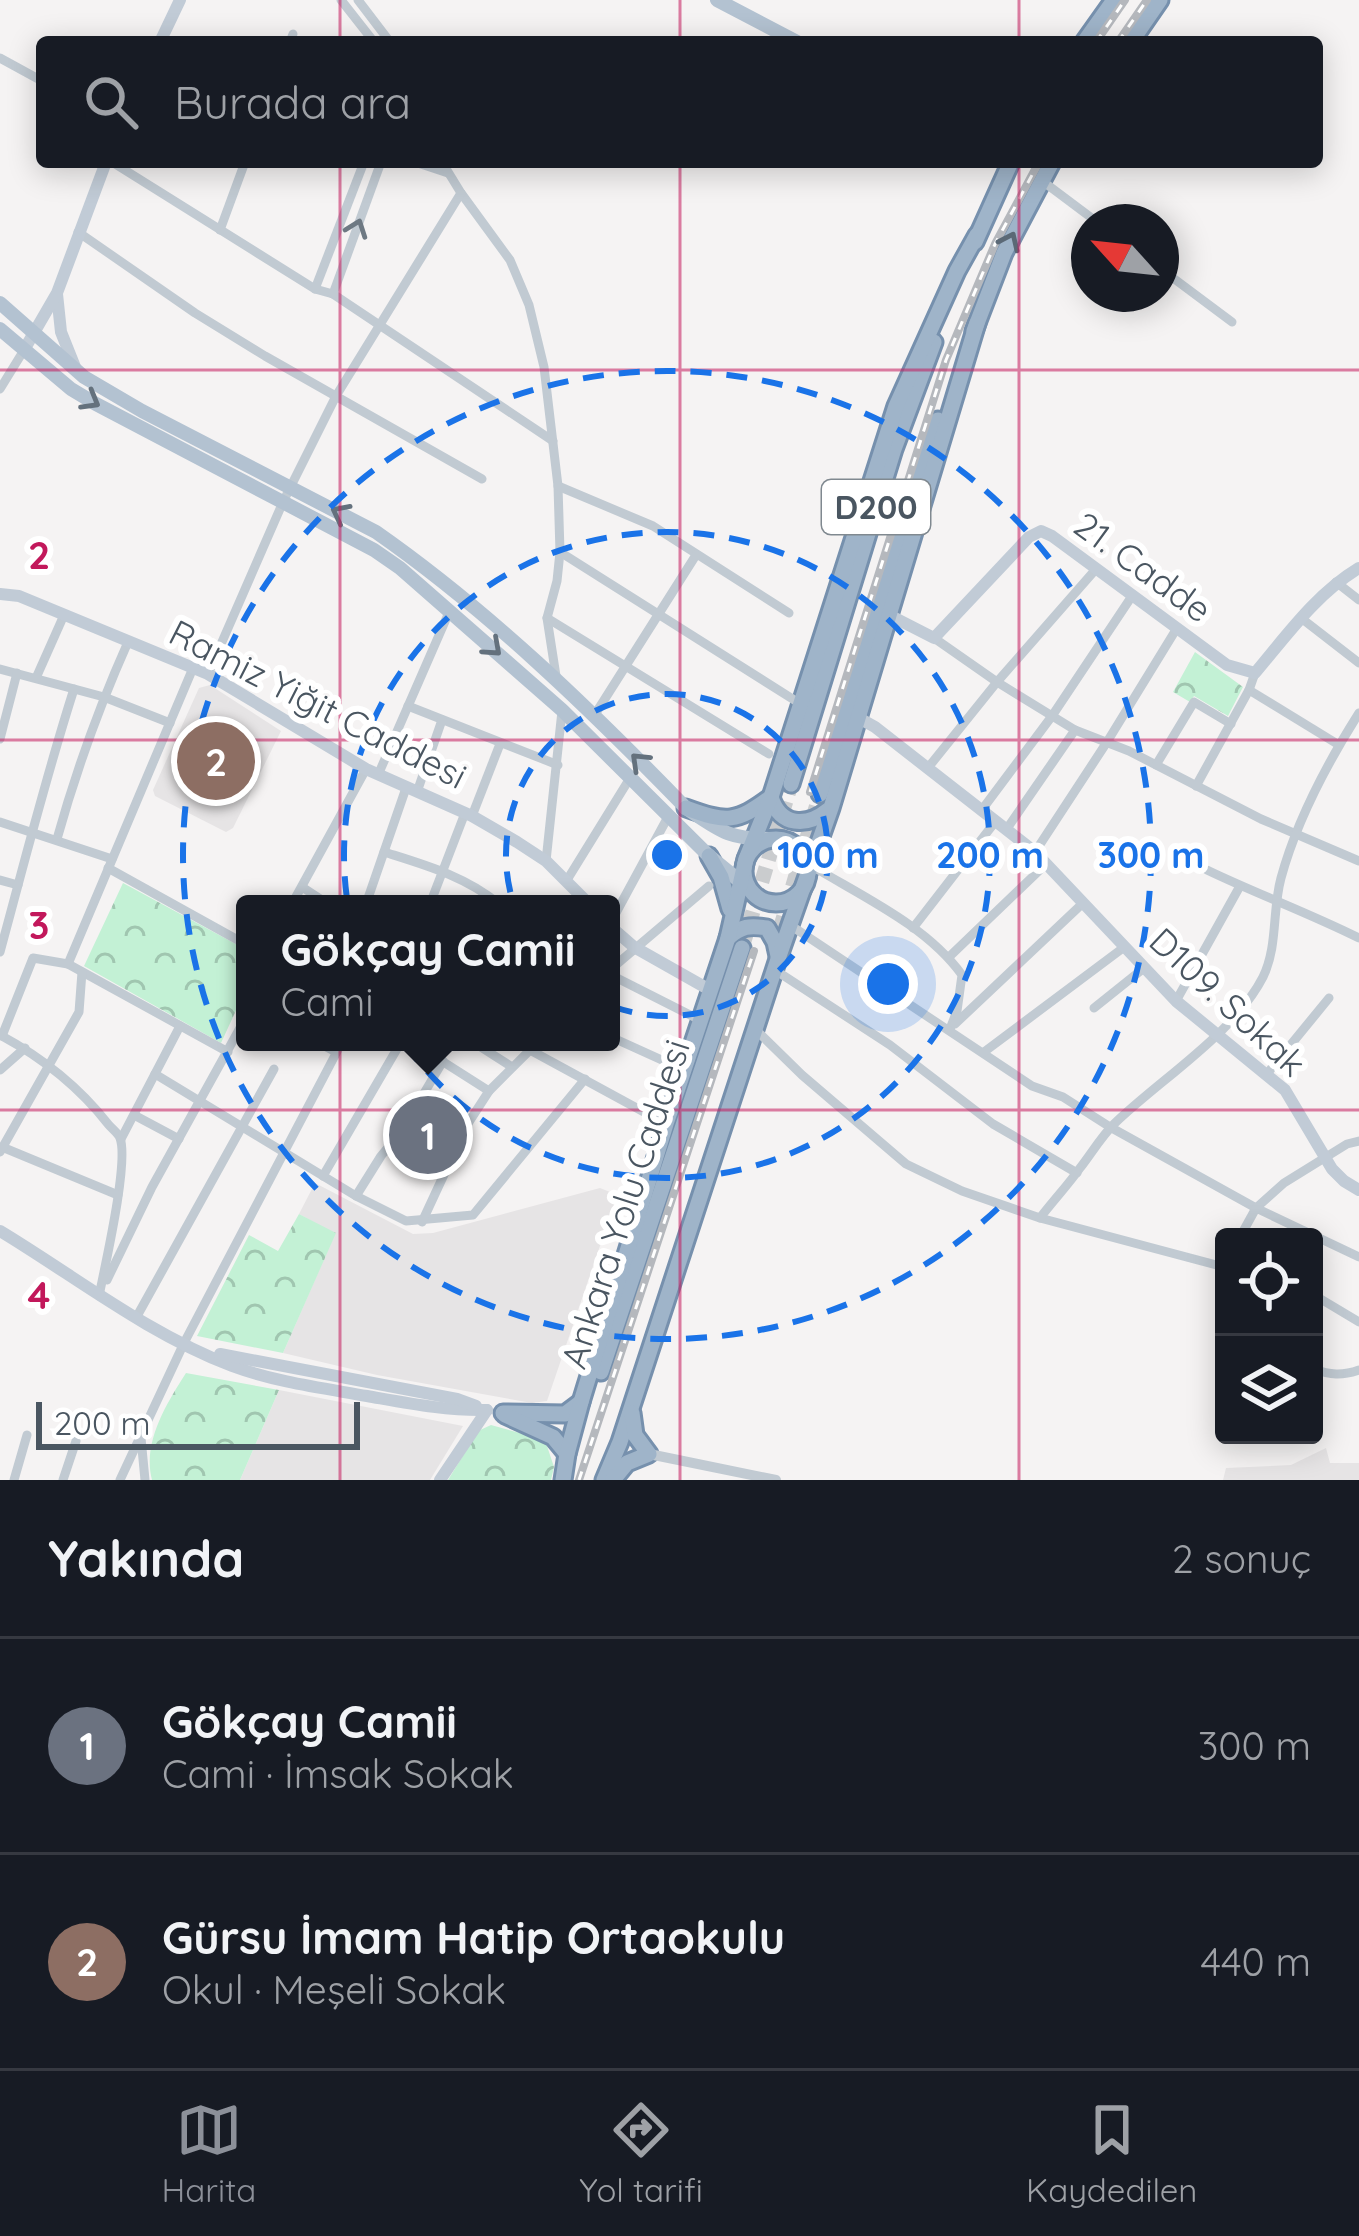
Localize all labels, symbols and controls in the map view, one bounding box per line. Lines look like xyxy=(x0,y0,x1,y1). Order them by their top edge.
search box xyxy=(36,36,1323,168)
icon: search xyxy=(78,69,144,135)
text: Burada ara xyxy=(174,74,411,130)
north arrow xyxy=(1071,204,1179,312)
one-way arrow xyxy=(343,219,367,240)
one-way arrow xyxy=(996,232,1019,253)
one-way arrow xyxy=(79,387,100,410)
road number: D200 xyxy=(822,480,930,534)
street label: 21. Cadde xyxy=(1066,502,1221,631)
one-way arrow xyxy=(330,505,352,528)
text: 2 xyxy=(28,530,50,579)
street label: Ramiz Yiğit Caddesi xyxy=(162,609,474,798)
one-way arrow xyxy=(479,634,501,655)
pin: 2 xyxy=(177,716,255,806)
one-way arrow xyxy=(631,753,653,775)
text: 100 m xyxy=(777,832,879,877)
text: 200 m xyxy=(936,832,1044,877)
text: 300 m xyxy=(1098,832,1204,877)
centre of rings xyxy=(646,834,688,876)
popup xyxy=(236,895,620,1051)
text: 3 xyxy=(29,900,49,949)
street label: D109. Sokak xyxy=(1141,918,1316,1086)
text: Gökçay Camii xyxy=(281,921,575,977)
your location xyxy=(858,954,918,1014)
text: Cami xyxy=(281,977,374,1026)
street label: Ankara Yolu Caddesi xyxy=(550,1034,699,1374)
pin: 1 xyxy=(389,1090,467,1180)
map controls xyxy=(1215,1228,1323,1444)
button: locate xyxy=(1215,1228,1323,1336)
text: 4 xyxy=(28,1270,50,1319)
button: layers xyxy=(1215,1336,1323,1444)
scale bar xyxy=(36,1396,360,1449)
text: 200 m xyxy=(54,1402,151,1443)
text: Yakında xyxy=(48,1526,244,1590)
text: 2 sonuç xyxy=(1172,1534,1311,1583)
text: Gökçay Camii xyxy=(162,1693,457,1749)
text: 1 xyxy=(79,1721,95,1770)
text: 300 m xyxy=(1198,1721,1311,1770)
text: Cami · İmsak Sokak xyxy=(162,1749,514,1798)
text: Gürsu İmam Hatip Ortaokulu xyxy=(162,1909,785,1965)
text: 2 xyxy=(76,1937,98,1986)
text: 440 m xyxy=(1200,1937,1311,1986)
text: Okul · Meşeli Sokak xyxy=(162,1965,506,2014)
tab: Harita xyxy=(162,2097,256,2210)
tab: Yol tarifi xyxy=(579,2097,703,2210)
tab: Kaydedilen xyxy=(1026,2097,1197,2210)

